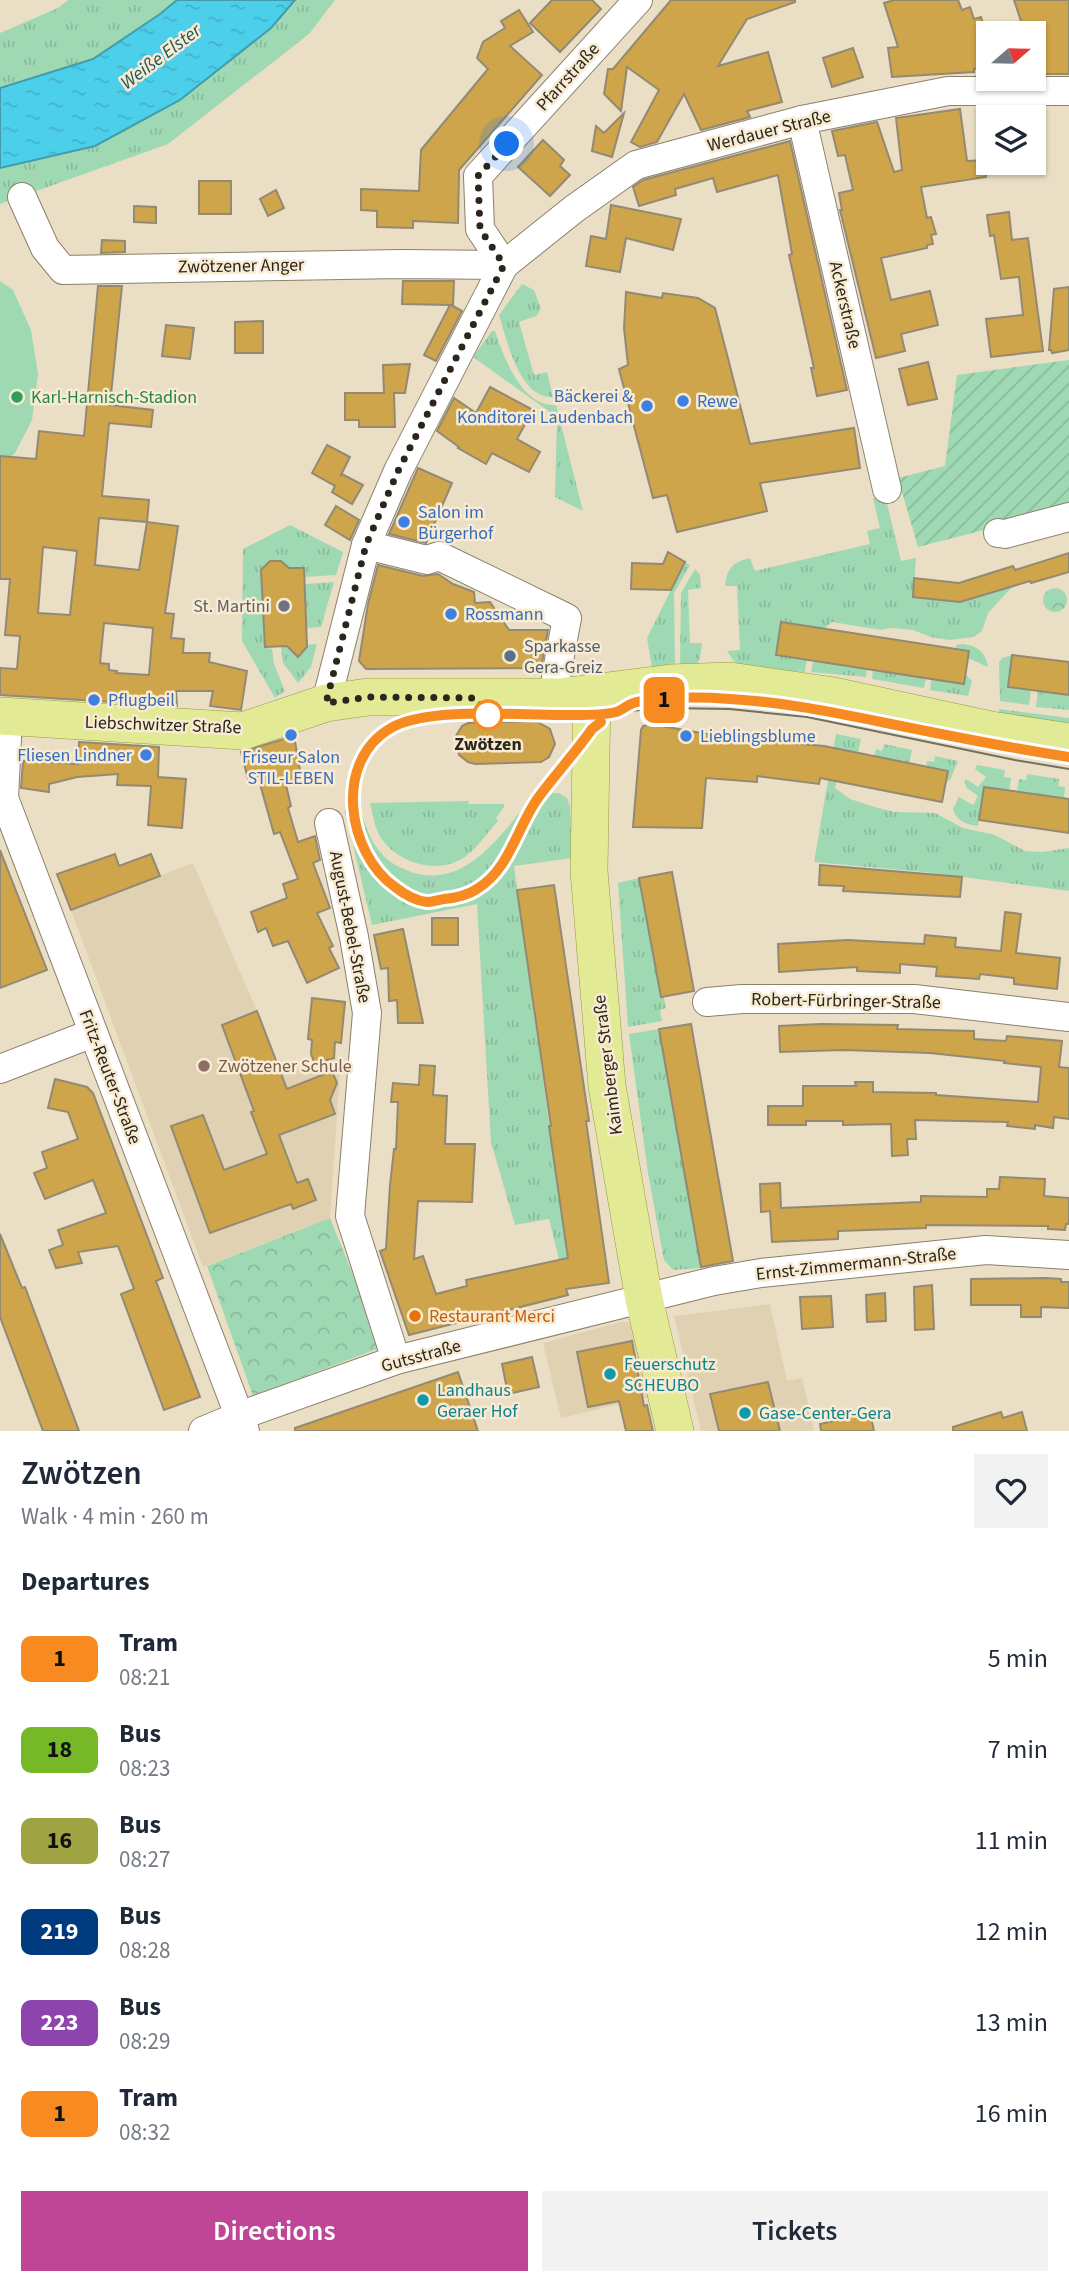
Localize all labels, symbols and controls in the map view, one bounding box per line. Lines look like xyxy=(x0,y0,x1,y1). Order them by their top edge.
water label: Weiße Elster xyxy=(115,17,208,96)
north arrow xyxy=(976,21,1046,91)
map controls xyxy=(976,21,1046,175)
street label: Pfarrstraße xyxy=(531,37,605,117)
street label: Werdauer Straße xyxy=(705,104,833,158)
button: layers xyxy=(976,105,1046,175)
your location xyxy=(489,126,524,161)
street label: Zwötzener Anger xyxy=(178,252,305,280)
street label: Ackerstraße xyxy=(823,259,867,351)
place label: Bäckerei & Konditorei Laudenbach xyxy=(457,384,633,430)
place label: Karl-Harnisch-Stadion xyxy=(31,385,197,410)
marker: Karl-Harnisch-Stadion xyxy=(9,389,25,405)
place label: Rewe xyxy=(697,389,738,414)
marker: Rewe xyxy=(675,393,691,409)
marker: Bäckerei & Konditorei Laudenbach xyxy=(639,398,655,414)
place label: Salon im Bürgerhof xyxy=(418,500,494,546)
marker: Salon im Bürgerhof xyxy=(396,514,412,530)
place label: St. Martini xyxy=(193,594,270,619)
marker: St. Martini xyxy=(276,598,292,614)
place label: Rossmann xyxy=(465,602,544,627)
marker: Rossmann xyxy=(443,606,459,622)
place label: Sparkasse Gera-Greiz xyxy=(524,634,603,680)
marker: Sparkasse Gera-Greiz xyxy=(502,648,518,664)
line badge: 1 xyxy=(641,677,687,723)
text: 1 xyxy=(658,682,670,717)
place label: Pflugbeil xyxy=(108,688,175,713)
marker: Pflugbeil xyxy=(86,692,102,708)
marker: Zwötzen xyxy=(473,700,503,730)
street label: Liebschwitzer Straße xyxy=(84,710,242,740)
place label: Lieblingsblume xyxy=(700,724,816,749)
marker: Friseur Salon STIL-LEBEN xyxy=(283,727,299,743)
marker: Lieblingsblume xyxy=(678,728,694,744)
place label: Zwötzen xyxy=(454,732,522,757)
place label: Fliesen Lindner xyxy=(17,743,133,768)
place label: Friseur Salon STIL-LEBEN xyxy=(242,745,340,791)
marker: Fliesen Lindner xyxy=(138,747,154,763)
street label: August-Bebel-Straße xyxy=(323,849,377,1005)
street label: Robert-Fürbringer-Straße xyxy=(751,987,941,1015)
street label: Kaimberger Straße xyxy=(587,994,629,1136)
street label: Fritz-Reuter-Straße xyxy=(73,1006,147,1148)
place label: Zwötzener Schule xyxy=(218,1054,352,1079)
marker: Zwötzener Schule xyxy=(196,1058,212,1074)
street label: Ernst-Zimmermann-Straße xyxy=(755,1241,957,1287)
place label: Restaurant Merci xyxy=(429,1304,555,1329)
marker: Restaurant Merci xyxy=(407,1308,423,1324)
street label: Gutsstraße xyxy=(378,1333,464,1379)
place label: Feuerschutz SCHEUBO xyxy=(624,1352,716,1398)
marker: Feuerschutz SCHEUBO xyxy=(602,1366,618,1382)
place label: Landhaus Geraer Hof xyxy=(437,1378,518,1424)
marker: Landhaus Geraer Hof xyxy=(415,1392,431,1408)
place label: Gase-Center-Gera xyxy=(759,1401,892,1426)
marker: Gase-Center-Gera xyxy=(737,1405,753,1421)
text: Zwötzen xyxy=(21,1450,142,1497)
button: heart xyxy=(974,1454,1048,1528)
text: Walk · 4 min · 260 m xyxy=(21,1500,209,1533)
text: Departures xyxy=(21,1563,149,1600)
text: Tram xyxy=(119,1624,178,1661)
text: 5 min xyxy=(988,1640,1048,1677)
text: 1 xyxy=(53,1641,66,1676)
text: 08:21 xyxy=(119,1661,170,1694)
text: Bus xyxy=(119,1715,161,1752)
text: 7 min xyxy=(988,1731,1048,1768)
text: 18 xyxy=(47,1732,72,1767)
text: 08:23 xyxy=(119,1752,170,1785)
text: Bus xyxy=(119,1806,161,1843)
text: 11 min xyxy=(975,1822,1048,1859)
text: 16 xyxy=(47,1823,72,1858)
text: 08:27 xyxy=(119,1843,170,1876)
text: Bus xyxy=(119,1897,161,1934)
text: 12 min xyxy=(975,1913,1048,1950)
text: 219 xyxy=(40,1914,79,1949)
text: 08:28 xyxy=(119,1934,170,1967)
text: Bus xyxy=(119,1988,161,2025)
text: 13 min xyxy=(975,2004,1048,2041)
text: 223 xyxy=(40,2005,79,2040)
text: 08:29 xyxy=(119,2025,170,2058)
text: Tram xyxy=(119,2079,178,2116)
text: 16 min xyxy=(975,2095,1048,2132)
text: 1 xyxy=(53,2096,66,2131)
text: 08:32 xyxy=(119,2116,170,2149)
button: Directions xyxy=(21,2191,528,2271)
button: Tickets xyxy=(542,2191,1048,2271)

